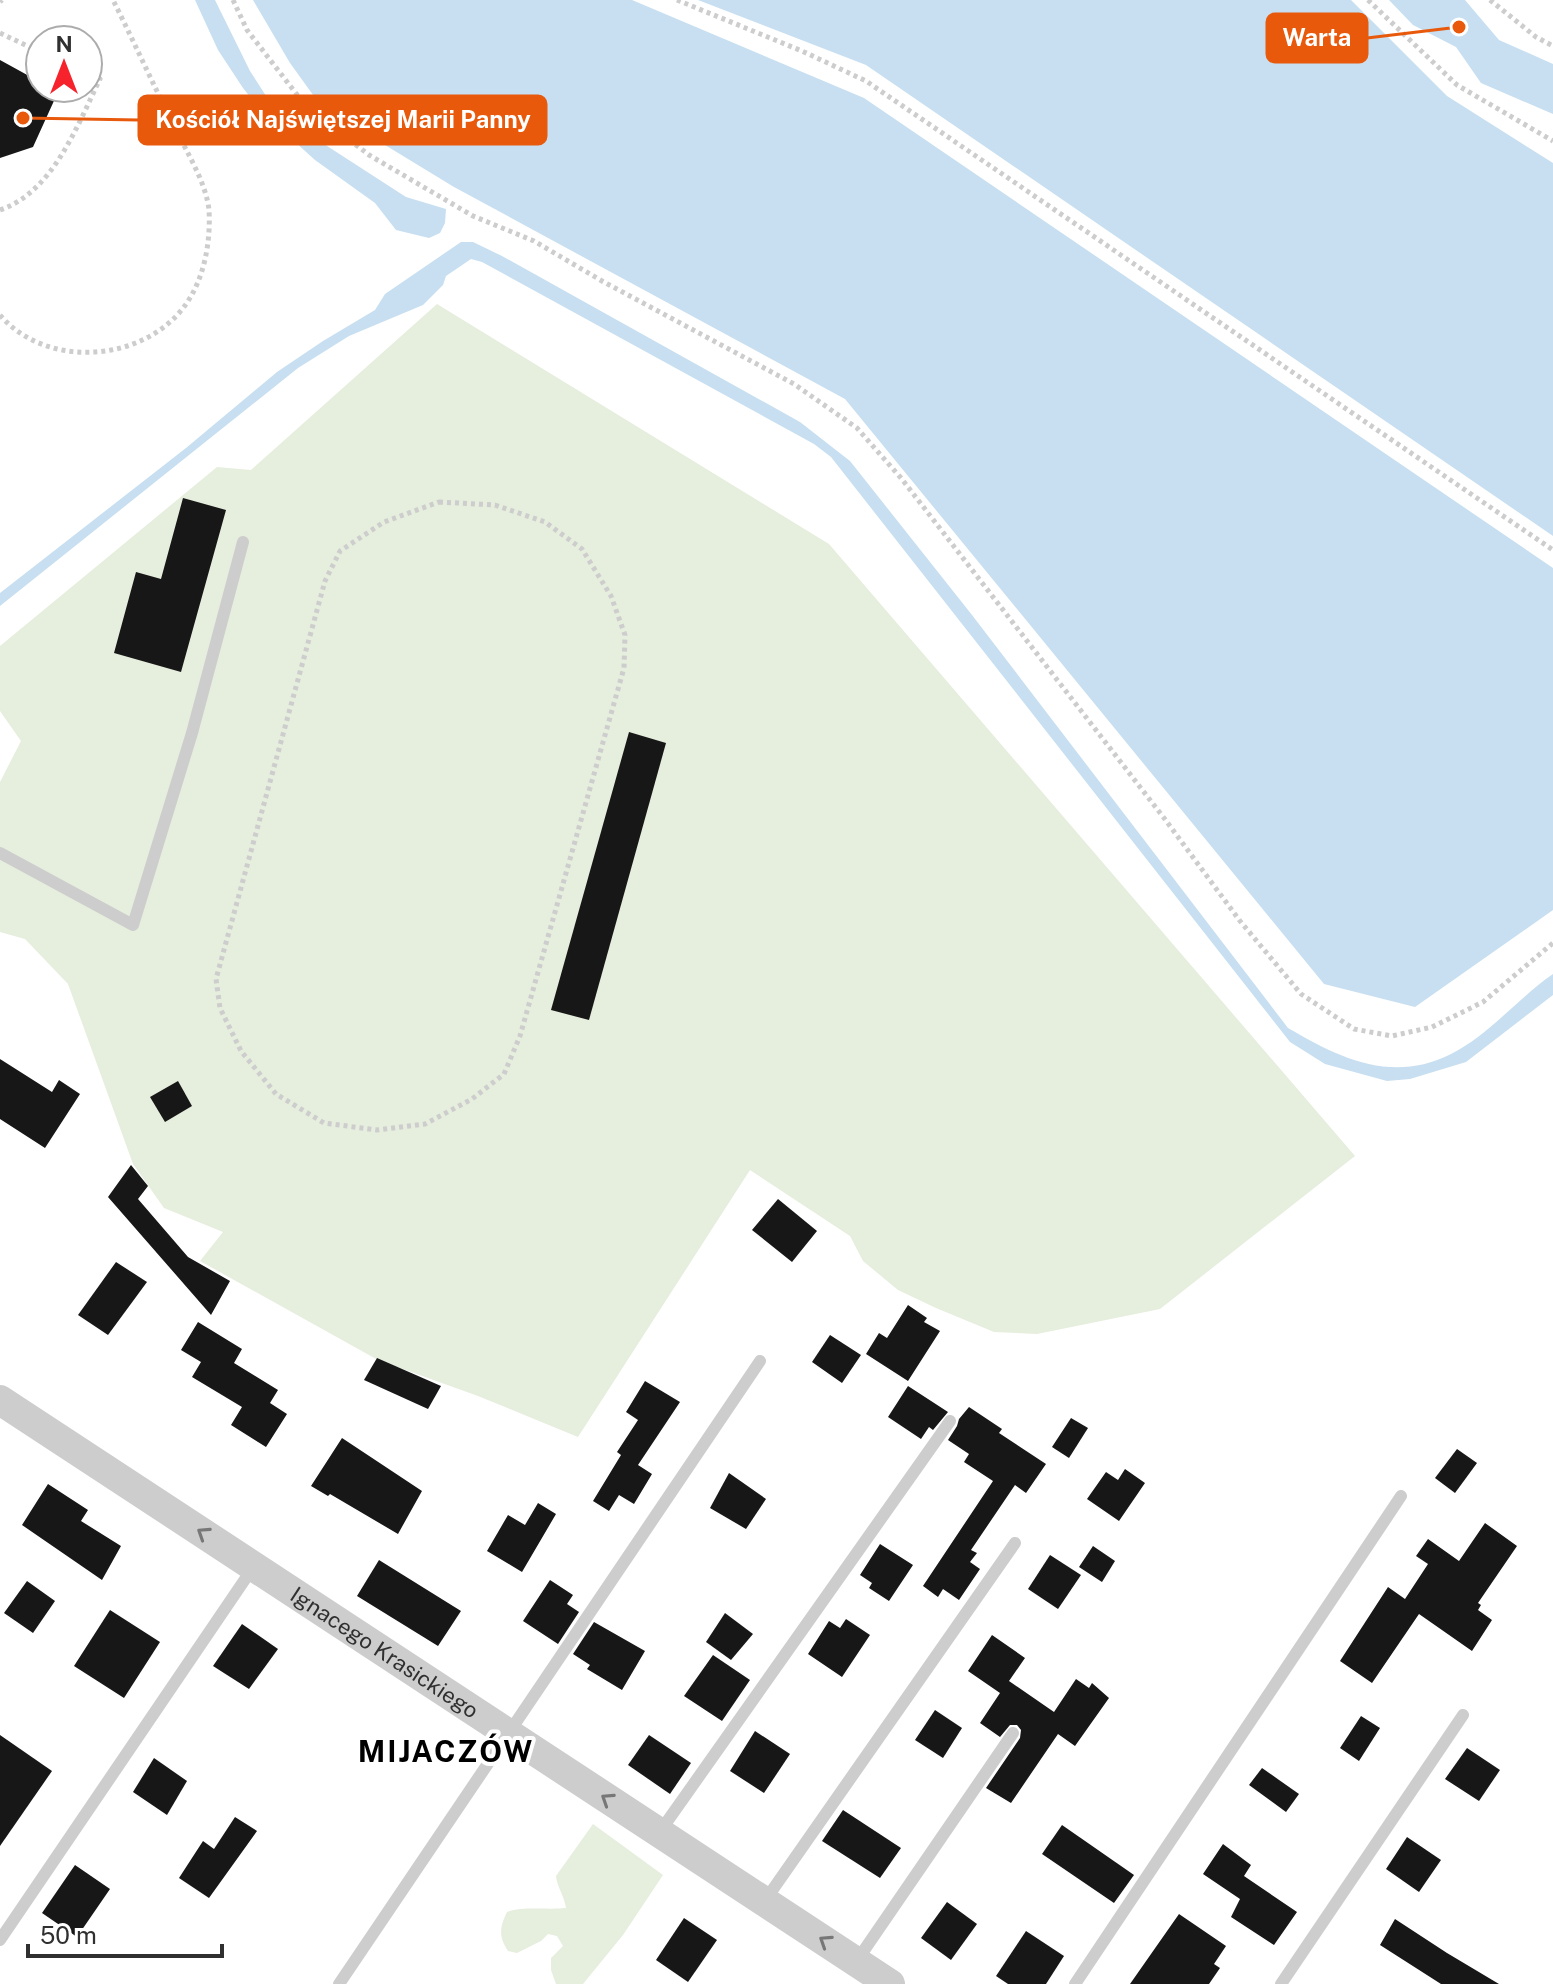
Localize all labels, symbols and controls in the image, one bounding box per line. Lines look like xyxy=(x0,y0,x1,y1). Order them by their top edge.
callout: Warta xyxy=(1267,14,1367,62)
text: Warta xyxy=(1283,23,1351,51)
north arrow xyxy=(24,24,104,104)
text: N xyxy=(55,31,73,57)
callout: Kościół Najświętszej Marii Panny xyxy=(139,96,546,144)
text: Kościół Najświętszej Marii Panny xyxy=(155,105,531,133)
one-way arrow xyxy=(197,1527,212,1542)
street label: Ignacego Krasickiego xyxy=(286,1581,484,1723)
district label: MIJACZÓW xyxy=(358,1733,534,1769)
one-way arrow xyxy=(601,1793,616,1808)
scale bar xyxy=(28,1908,222,1958)
text: 50 m xyxy=(40,1921,97,1949)
one-way arrow xyxy=(819,1936,833,1951)

